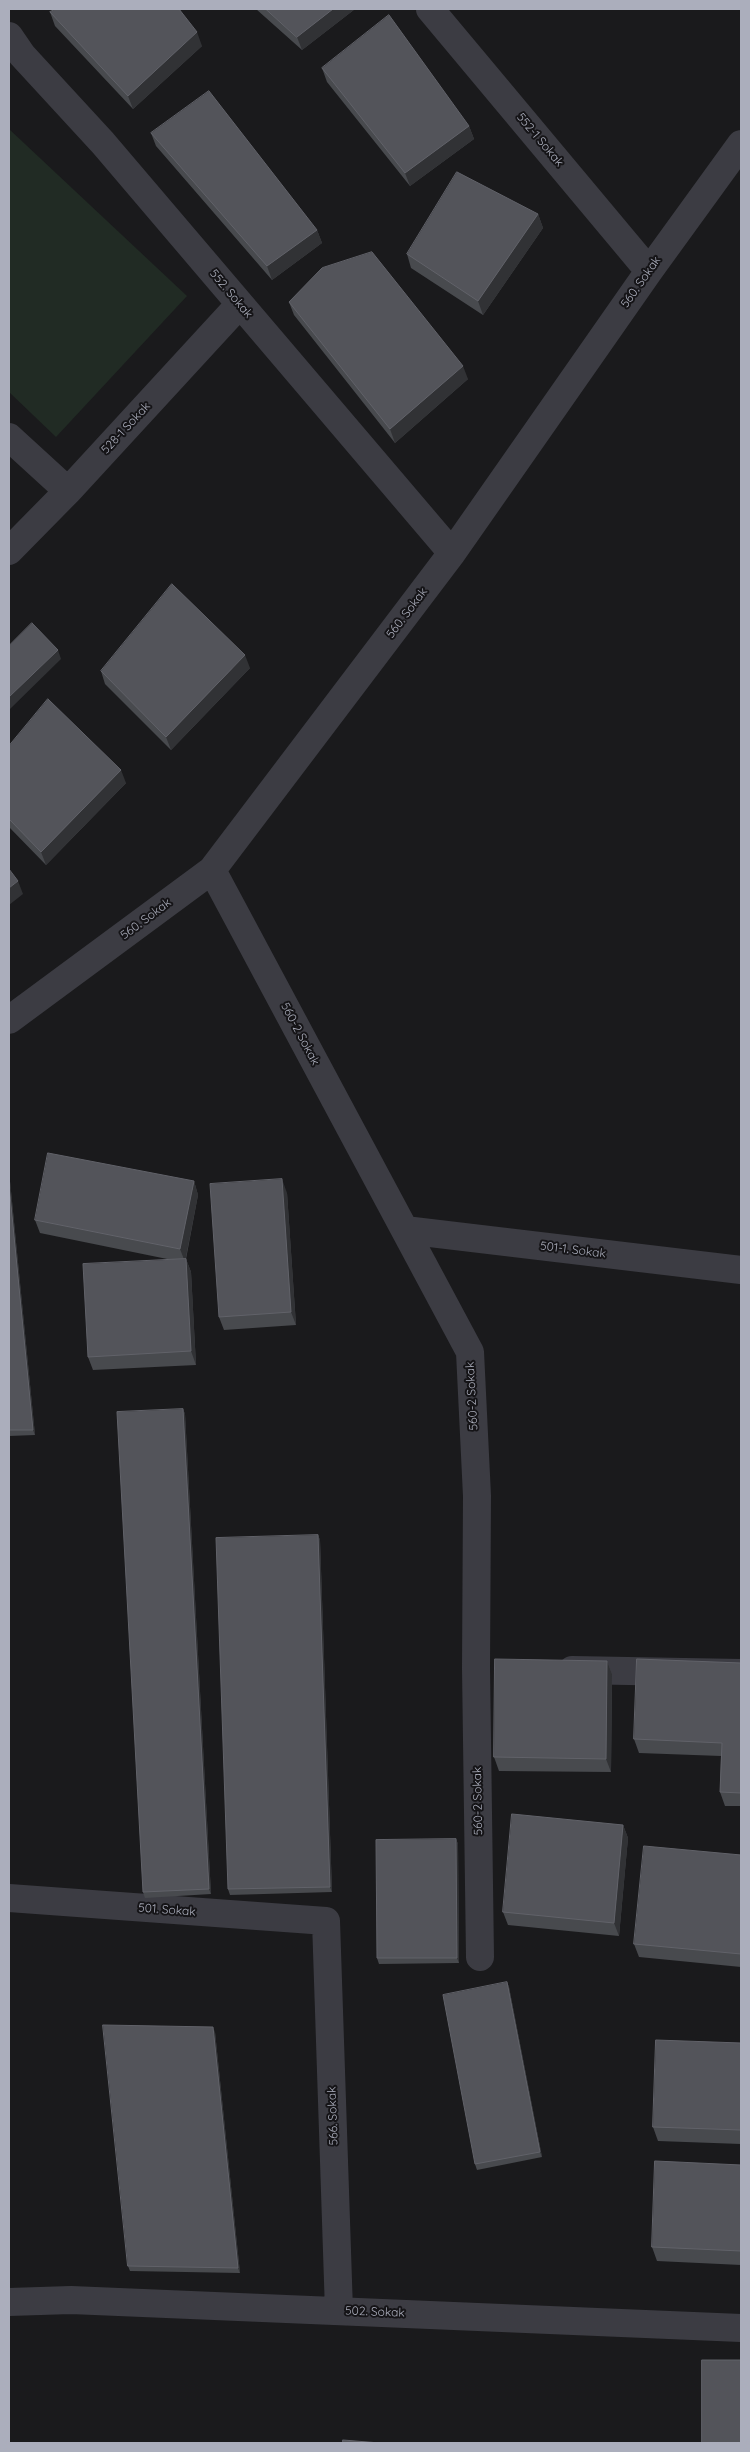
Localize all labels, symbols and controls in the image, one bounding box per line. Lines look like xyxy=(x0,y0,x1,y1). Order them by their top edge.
street label: 552-1 Sokak xyxy=(513,110,567,170)
street label: 560. Sokak xyxy=(618,253,664,311)
street label: 552. Sokak xyxy=(206,267,256,321)
street label: 528-1 Sokak xyxy=(98,399,154,457)
street label: 560. Sokak xyxy=(383,585,431,641)
street label: 560. Sokak xyxy=(118,895,174,943)
street label: 560-2 Sokak xyxy=(277,1000,323,1068)
street label: 501-1. Sokak xyxy=(539,1239,607,1261)
street label: 560-2 Sokak xyxy=(463,1361,481,1431)
street label: 560-2 Sokak xyxy=(470,1766,486,1836)
street label: 501. Sokak xyxy=(138,1901,196,1919)
street label: 566. Sokak xyxy=(325,2086,341,2146)
street label: 502. Sokak xyxy=(345,2304,405,2320)

